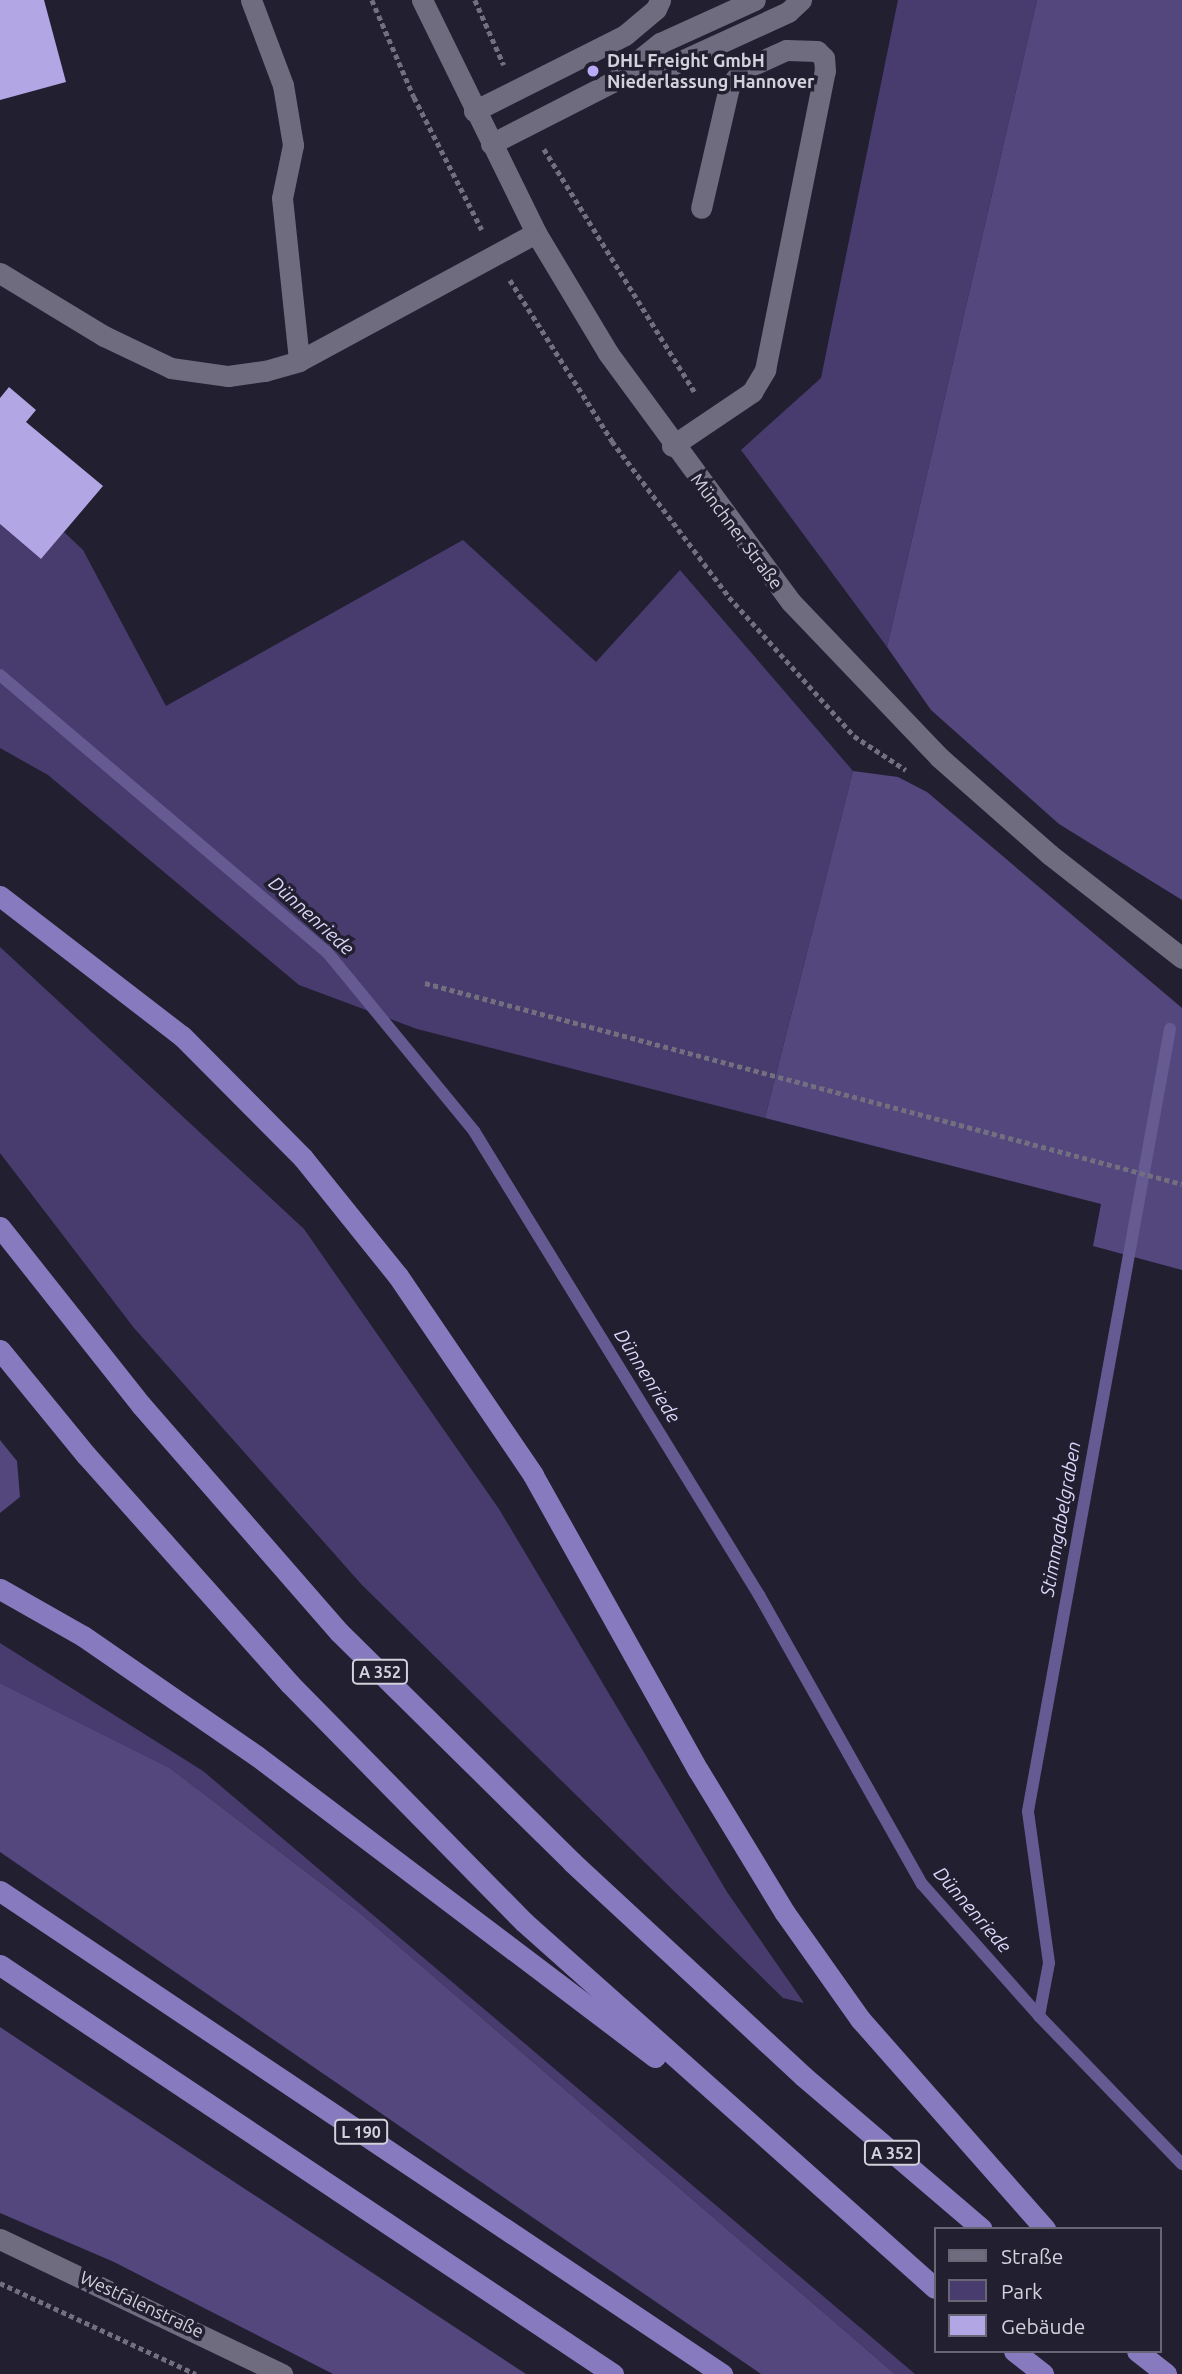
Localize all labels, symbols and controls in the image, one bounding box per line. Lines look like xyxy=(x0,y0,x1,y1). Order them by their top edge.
place label: DHL Freight GmbH Niederlassung Hannover xyxy=(607,50,814,92)
marker: DHL Freight GmbH Niederlassung Hannover xyxy=(585,63,601,79)
street label: Münchner Straße xyxy=(686,469,788,593)
water label: Dünnenriede xyxy=(264,872,358,960)
water label: Dünnenriede xyxy=(609,1325,685,1427)
water label: Stimmgabelgraben xyxy=(1036,1440,1086,1598)
road number: A 352 xyxy=(350,1660,410,1684)
water label: Dünnenriede xyxy=(928,1862,1016,1958)
road number: L 190 xyxy=(333,2120,389,2144)
road number: A 352 xyxy=(862,2140,922,2166)
legend xyxy=(934,2227,1161,2353)
text: Straße xyxy=(1001,2244,1063,2268)
street label: Westfalenstraße xyxy=(77,2266,207,2342)
text: Park xyxy=(1001,2279,1043,2303)
text: Gebäude xyxy=(1001,2314,1085,2338)

